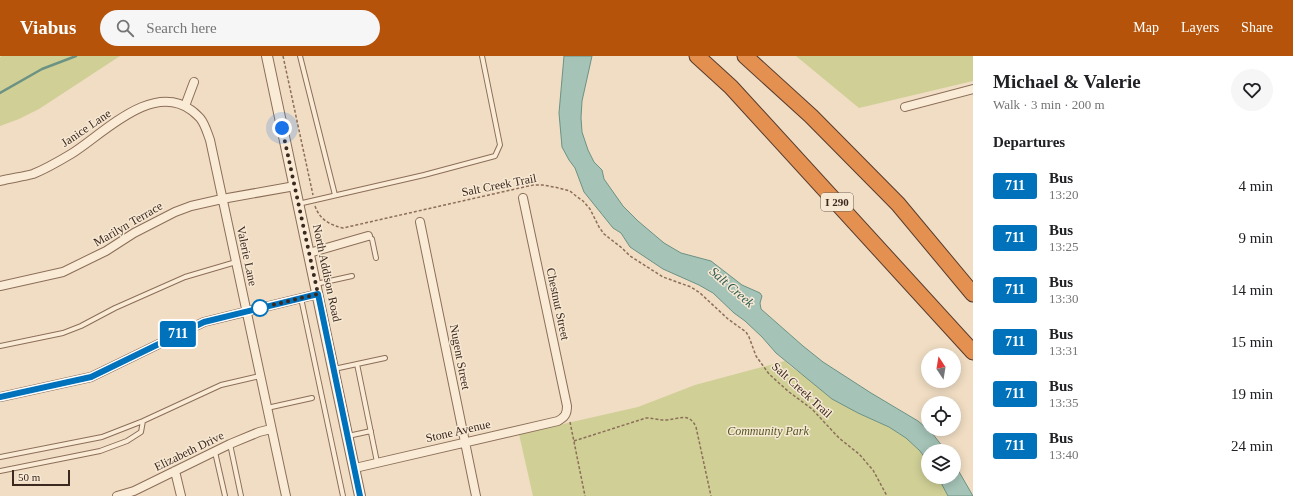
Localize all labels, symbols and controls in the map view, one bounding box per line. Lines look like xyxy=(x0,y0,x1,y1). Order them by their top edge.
search box xyxy=(100,10,380,46)
text: Viabus xyxy=(20,17,76,38)
icon: search xyxy=(114,17,136,39)
text: Search here xyxy=(146,20,217,36)
text: Map xyxy=(1133,20,1159,35)
text: Layers xyxy=(1181,20,1219,35)
text: Share xyxy=(1241,20,1273,35)
button: heart xyxy=(1231,69,1273,111)
text: Michael & Valerie xyxy=(993,71,1141,92)
text: Walk · 3 min · 200 m xyxy=(993,97,1105,112)
street label: Janice Lane xyxy=(58,106,114,150)
your location xyxy=(272,118,292,138)
text: Departures xyxy=(993,134,1065,150)
text: Bus xyxy=(1049,170,1073,186)
street label: Salt Creek Trail xyxy=(460,171,538,199)
text: 711 xyxy=(1005,178,1025,193)
text: 4 min xyxy=(1238,178,1273,194)
text: 13:20 xyxy=(1049,187,1079,202)
road number: I 290 xyxy=(821,193,853,211)
street label: Marilyn Terrace xyxy=(91,199,165,249)
text: Bus xyxy=(1049,222,1073,238)
street label: North Addison Road xyxy=(310,223,344,323)
street label: Valerie Lane xyxy=(234,225,260,287)
text: 711 xyxy=(1005,230,1025,245)
text: 9 min xyxy=(1238,230,1273,246)
text: 13:25 xyxy=(1049,239,1079,254)
water label: Salt Creek xyxy=(707,264,757,311)
street label: Chestnut Street xyxy=(543,267,573,342)
text: Bus xyxy=(1049,274,1073,290)
text: 711 xyxy=(1005,282,1025,297)
text: 14 min xyxy=(1231,282,1273,298)
text: 13:30 xyxy=(1049,291,1079,306)
unlabelled marker xyxy=(251,299,269,317)
line badge: 711 xyxy=(155,321,201,347)
street label: Nugent Street xyxy=(447,323,473,392)
text: 711 xyxy=(168,326,188,341)
text: Bus xyxy=(1049,326,1073,342)
text: 711 xyxy=(1005,334,1025,349)
text: 15 min xyxy=(1231,334,1273,350)
text: 13:31 xyxy=(1049,343,1079,358)
north arrow xyxy=(921,348,961,388)
map controls xyxy=(921,348,961,484)
street label: Salt Creek Trail xyxy=(769,359,835,421)
text: Bus xyxy=(1049,378,1073,394)
text: 711 xyxy=(1005,386,1025,401)
text: 19 min xyxy=(1231,386,1273,402)
text: 13:35 xyxy=(1049,395,1079,410)
button: locate xyxy=(921,396,961,436)
street label: Stone Avenue xyxy=(424,417,492,445)
park label: Community Park xyxy=(727,424,810,438)
street label: Elizabeth Drive xyxy=(152,428,226,474)
text: Bus xyxy=(1049,430,1073,446)
text: 711 xyxy=(1005,438,1025,453)
text: 24 min xyxy=(1231,438,1273,454)
button: layers xyxy=(921,444,961,484)
text: 13:40 xyxy=(1049,447,1079,462)
scale bar xyxy=(12,468,70,487)
text: 50 m xyxy=(18,471,40,483)

